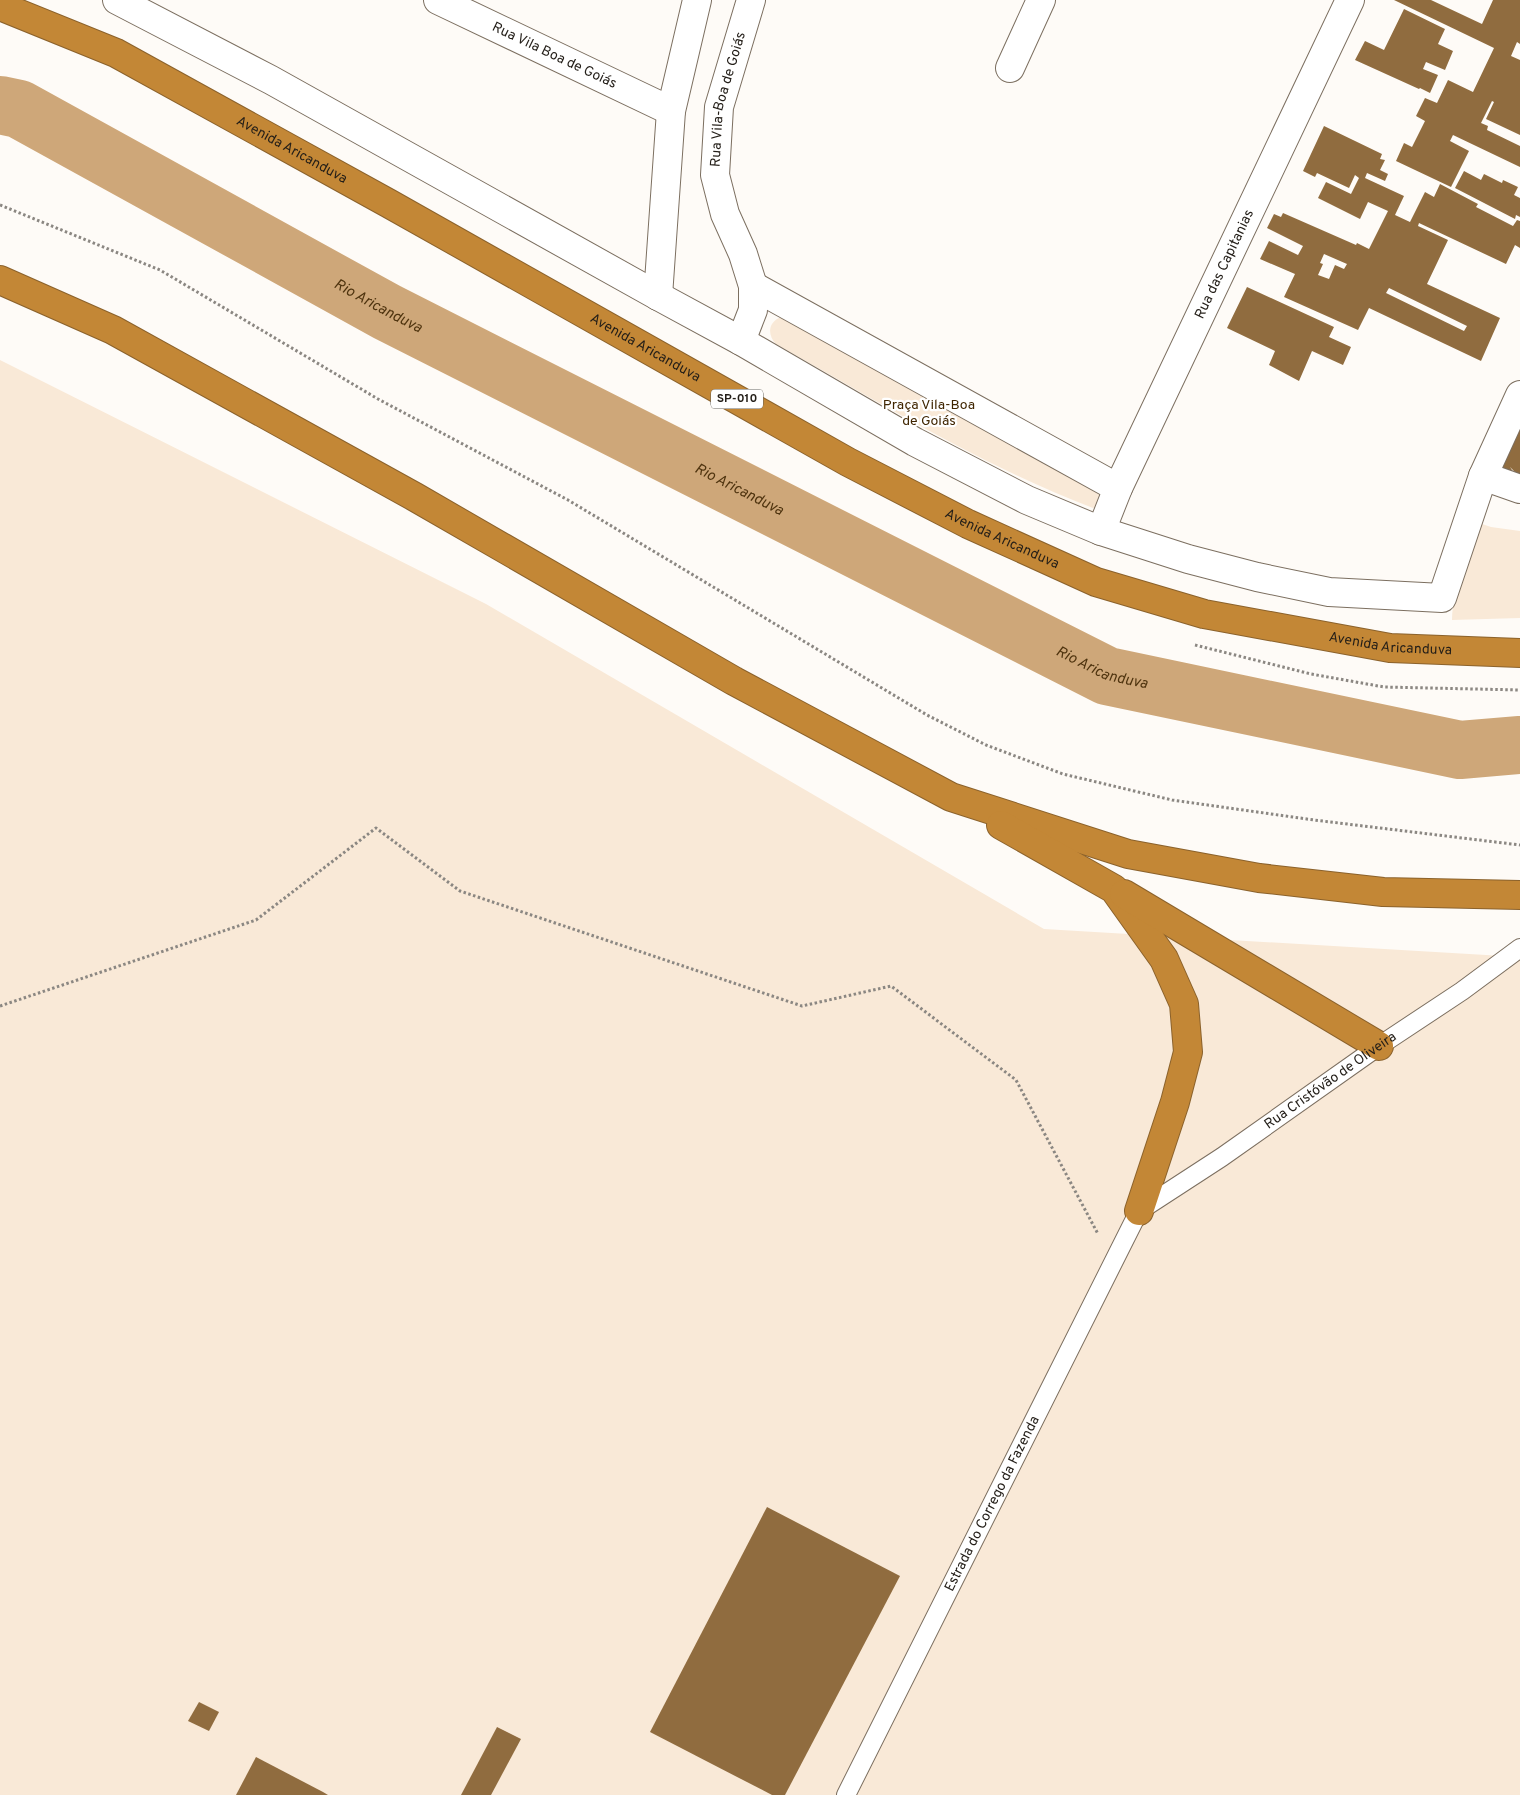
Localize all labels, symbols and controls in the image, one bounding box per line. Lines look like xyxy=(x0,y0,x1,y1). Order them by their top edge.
street label: Rua Vila Boa de Goiás xyxy=(489,19,619,92)
street label: Rua Vila-Boa de Goiás xyxy=(707,30,750,167)
street label: Avenida Aricanduva xyxy=(233,113,350,187)
street label: Rua das Capitanias xyxy=(1191,207,1258,322)
water label: Rio Aricanduva xyxy=(330,275,425,338)
street label: Avenida Aricanduva xyxy=(587,310,704,386)
road number: SP-010 xyxy=(711,389,763,408)
park label: Praça Vila-Boa de Goiás xyxy=(883,397,975,430)
water label: Rio Aricanduva xyxy=(691,459,787,520)
street label: Avenida Aricanduva xyxy=(942,505,1062,573)
street label: Avenida Aricanduva xyxy=(1327,628,1452,659)
water label: Rio Aricanduva xyxy=(1053,642,1150,694)
street label: Rua Cristóvão de Oliveira xyxy=(1261,1028,1400,1133)
street label: Estrada do Corrego da Fazenda xyxy=(941,1413,1043,1594)

